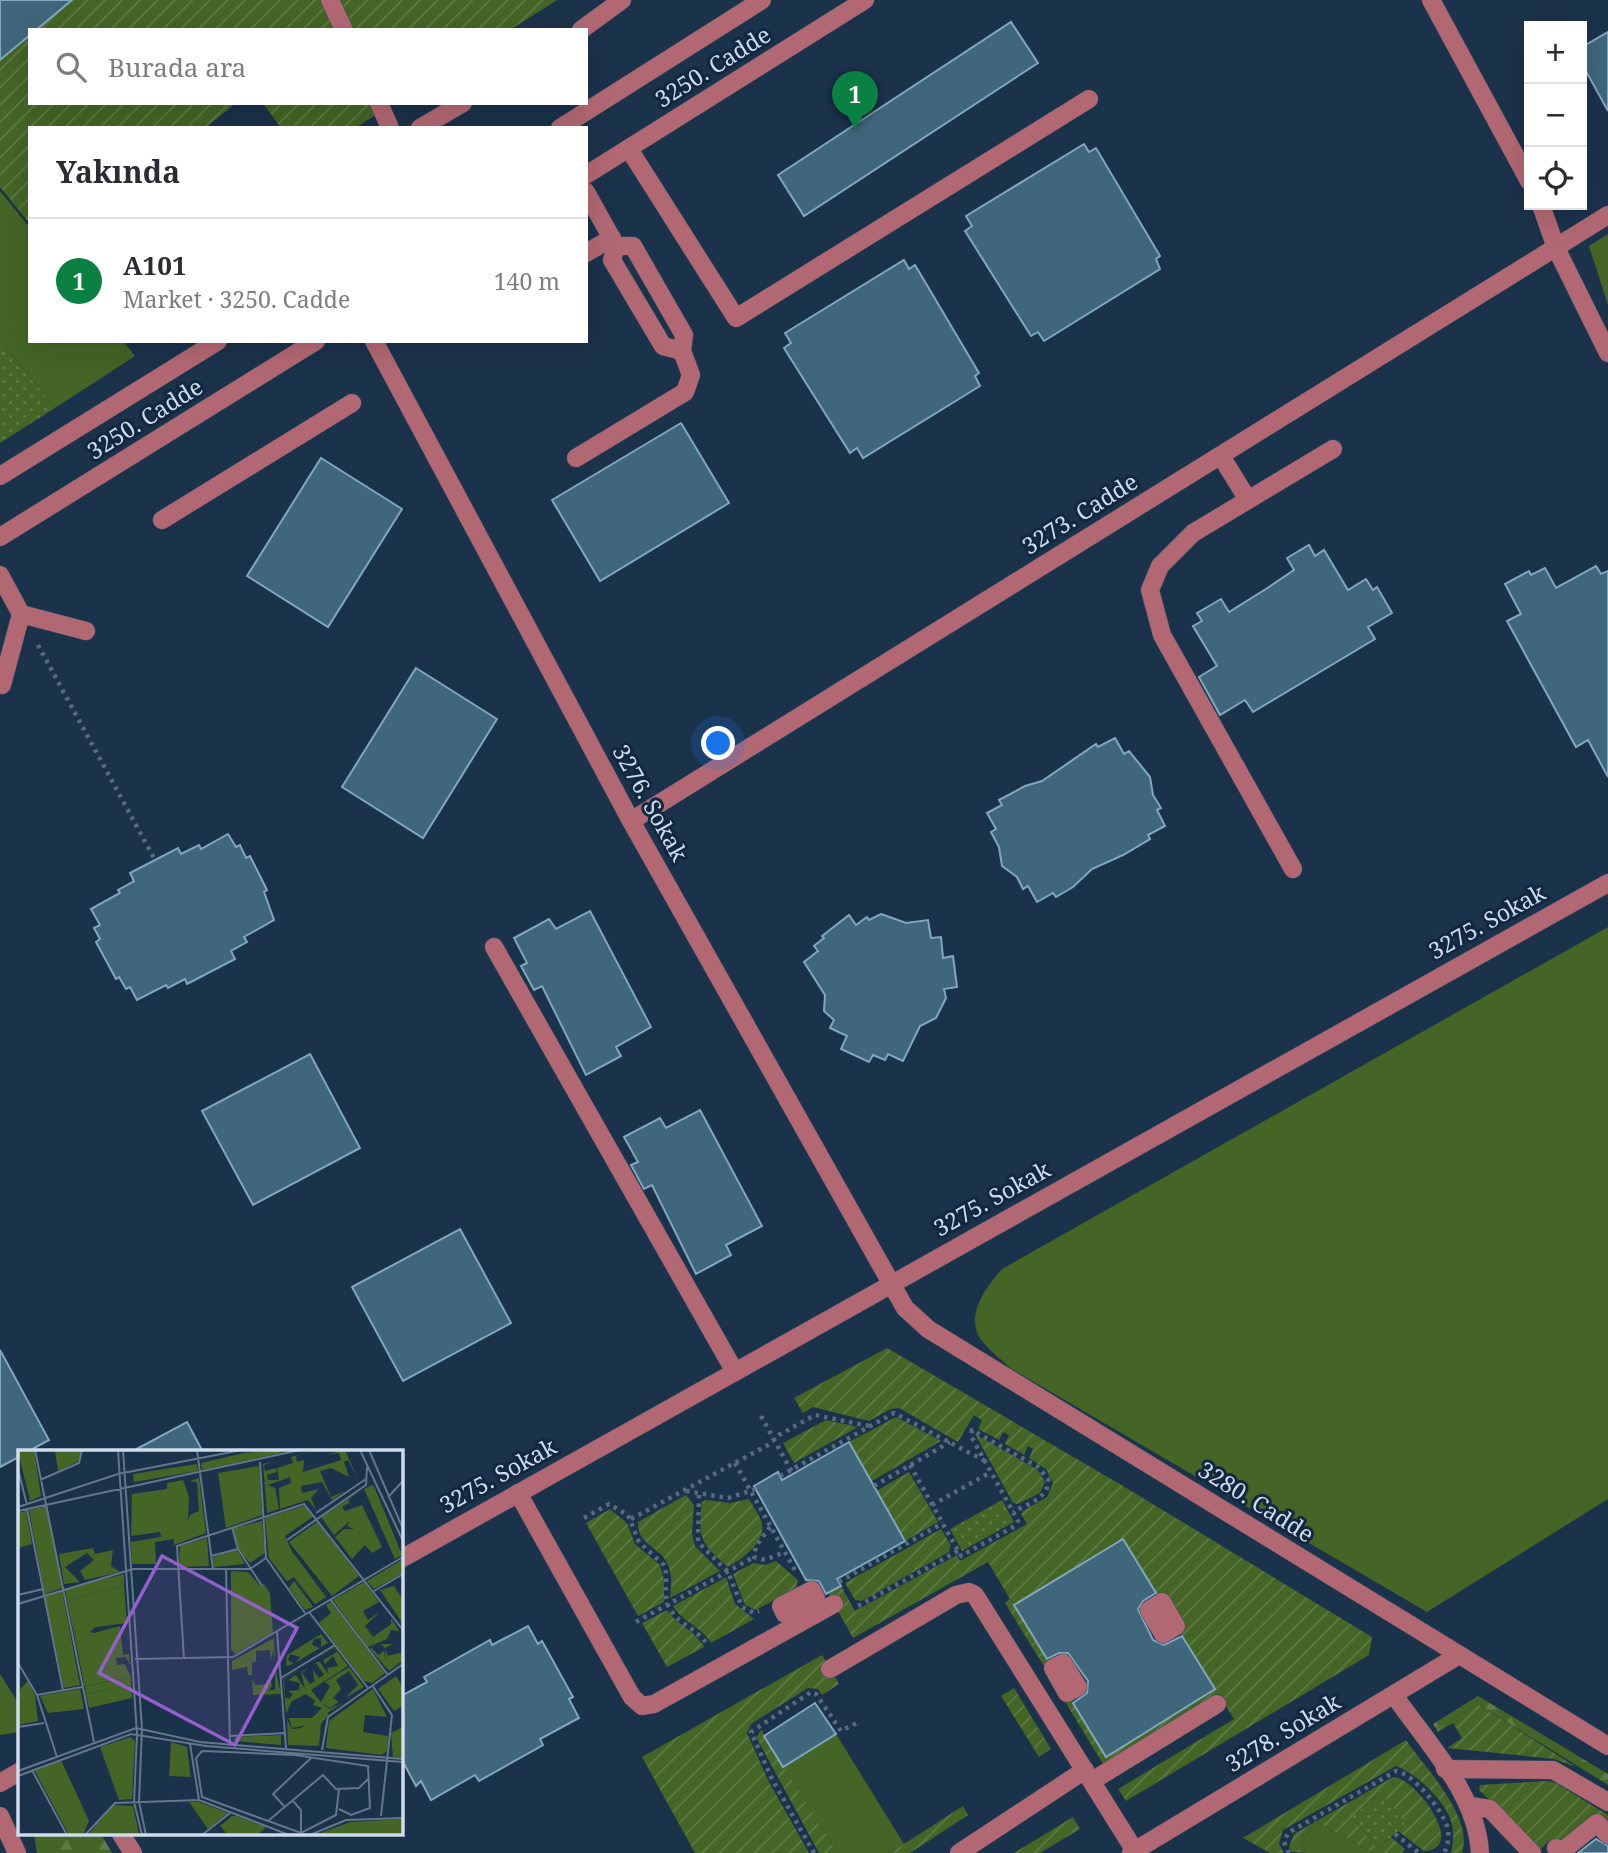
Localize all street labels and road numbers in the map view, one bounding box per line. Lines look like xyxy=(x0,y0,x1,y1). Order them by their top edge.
street label: 3250. Cadde xyxy=(649,18,776,114)
street label: 3250. Cadde xyxy=(81,370,208,466)
street label: 3273. Cadde xyxy=(1016,465,1143,561)
street label: 3276. Sokak xyxy=(606,738,696,867)
street label: 3275. Sokak xyxy=(1422,876,1551,966)
street label: 3275. Sokak xyxy=(927,1153,1056,1243)
street label: 3275. Sokak xyxy=(433,1430,562,1520)
street label: 3280. Cadde xyxy=(1193,1453,1320,1549)
street label: 3278. Sokak xyxy=(1219,1685,1346,1779)

